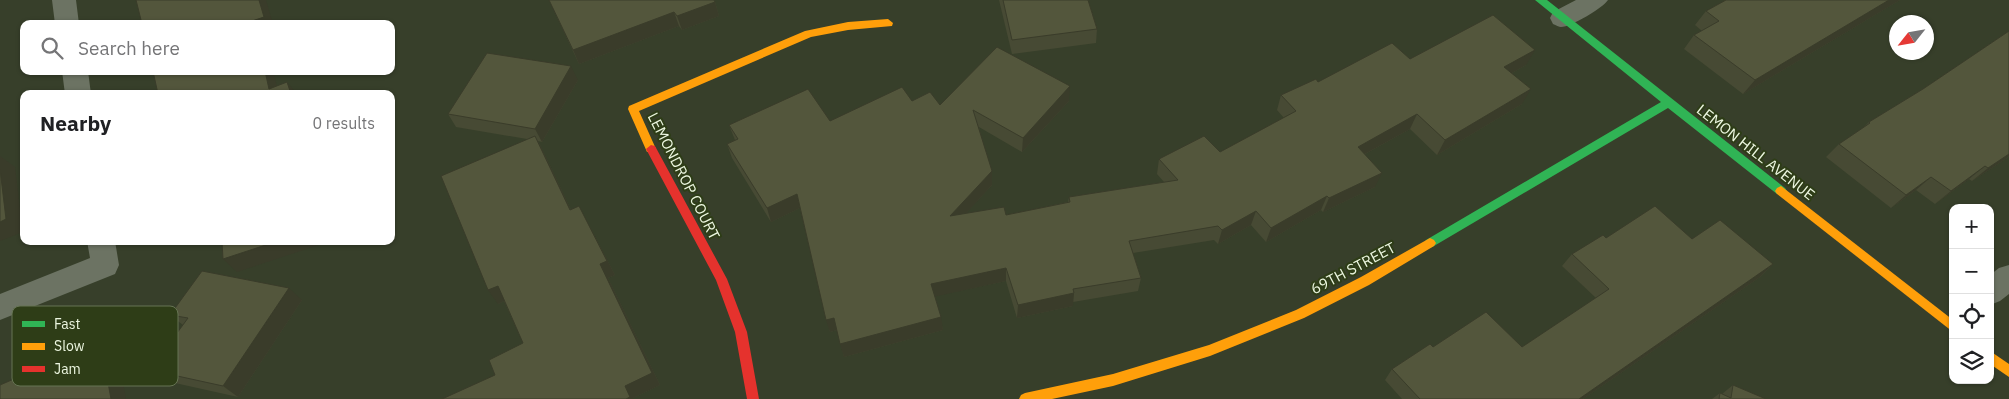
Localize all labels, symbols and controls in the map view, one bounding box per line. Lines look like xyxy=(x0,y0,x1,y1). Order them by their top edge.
north arrow xyxy=(1889,15,1934,60)
search box xyxy=(20,20,395,75)
icon: search xyxy=(38,34,66,62)
text: Search here xyxy=(78,36,180,60)
street label: LEMON HILL AVENUE xyxy=(1693,100,1819,204)
text: Nearby xyxy=(40,109,111,137)
street label: LEMONDROP COURT xyxy=(644,109,724,243)
text: 0 results xyxy=(312,113,375,133)
map controls xyxy=(1949,204,1994,384)
button: + xyxy=(1949,204,1994,249)
street label: 69TH STREET xyxy=(1307,237,1399,298)
button: − xyxy=(1949,249,1994,294)
button: locate xyxy=(1949,294,1994,339)
legend xyxy=(12,306,178,386)
text: Fast xyxy=(54,315,80,333)
text: Slow xyxy=(54,337,85,355)
button: layers xyxy=(1949,339,1994,384)
text: Jam xyxy=(54,360,81,378)

